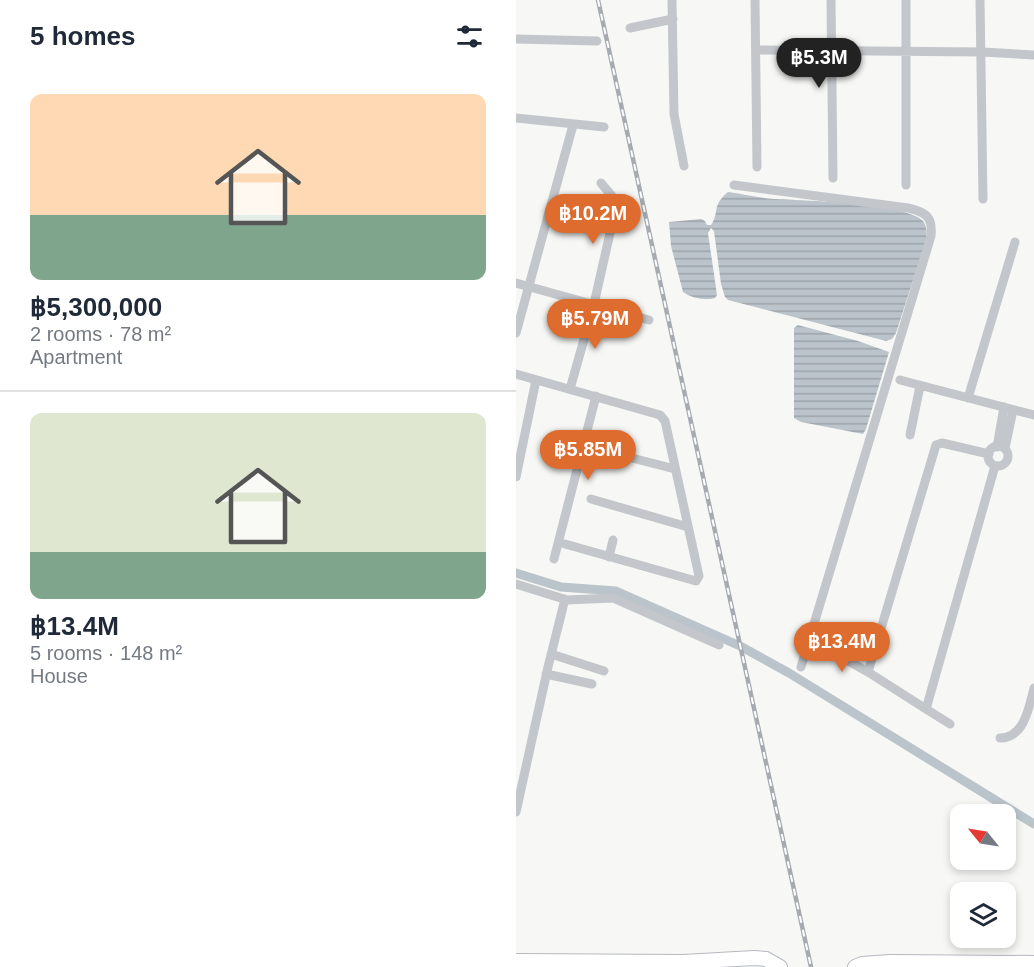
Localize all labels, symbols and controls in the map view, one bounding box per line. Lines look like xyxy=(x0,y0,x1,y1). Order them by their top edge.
icon: filters xyxy=(453,20,486,53)
text: 5 homes xyxy=(30,21,136,51)
pin: ฿5.3M xyxy=(777,38,861,89)
text: ฿5.3M xyxy=(790,46,848,68)
icon: home xyxy=(204,133,312,241)
pin: ฿10.2M xyxy=(544,194,642,245)
text: ฿10.2M xyxy=(559,202,627,224)
text: ฿5,300,000 xyxy=(30,292,162,322)
pin: ฿5.79M xyxy=(546,299,644,350)
text: ฿5.79M xyxy=(561,307,629,329)
text: 2 rooms · 78 m² xyxy=(30,323,171,345)
text: Apartment xyxy=(30,346,122,368)
pin: ฿5.85M xyxy=(539,430,637,481)
text: ฿5.85M xyxy=(554,438,622,460)
icon: home xyxy=(204,452,312,560)
text: ฿13.4M xyxy=(30,611,119,641)
pin: ฿13.4M xyxy=(793,622,891,673)
text: ฿13.4M xyxy=(808,630,876,652)
text: 5 rooms · 148 m² xyxy=(30,642,182,664)
text: House xyxy=(30,665,88,687)
north arrow xyxy=(950,804,1016,870)
map controls xyxy=(950,804,1016,948)
button: layers xyxy=(950,882,1016,948)

